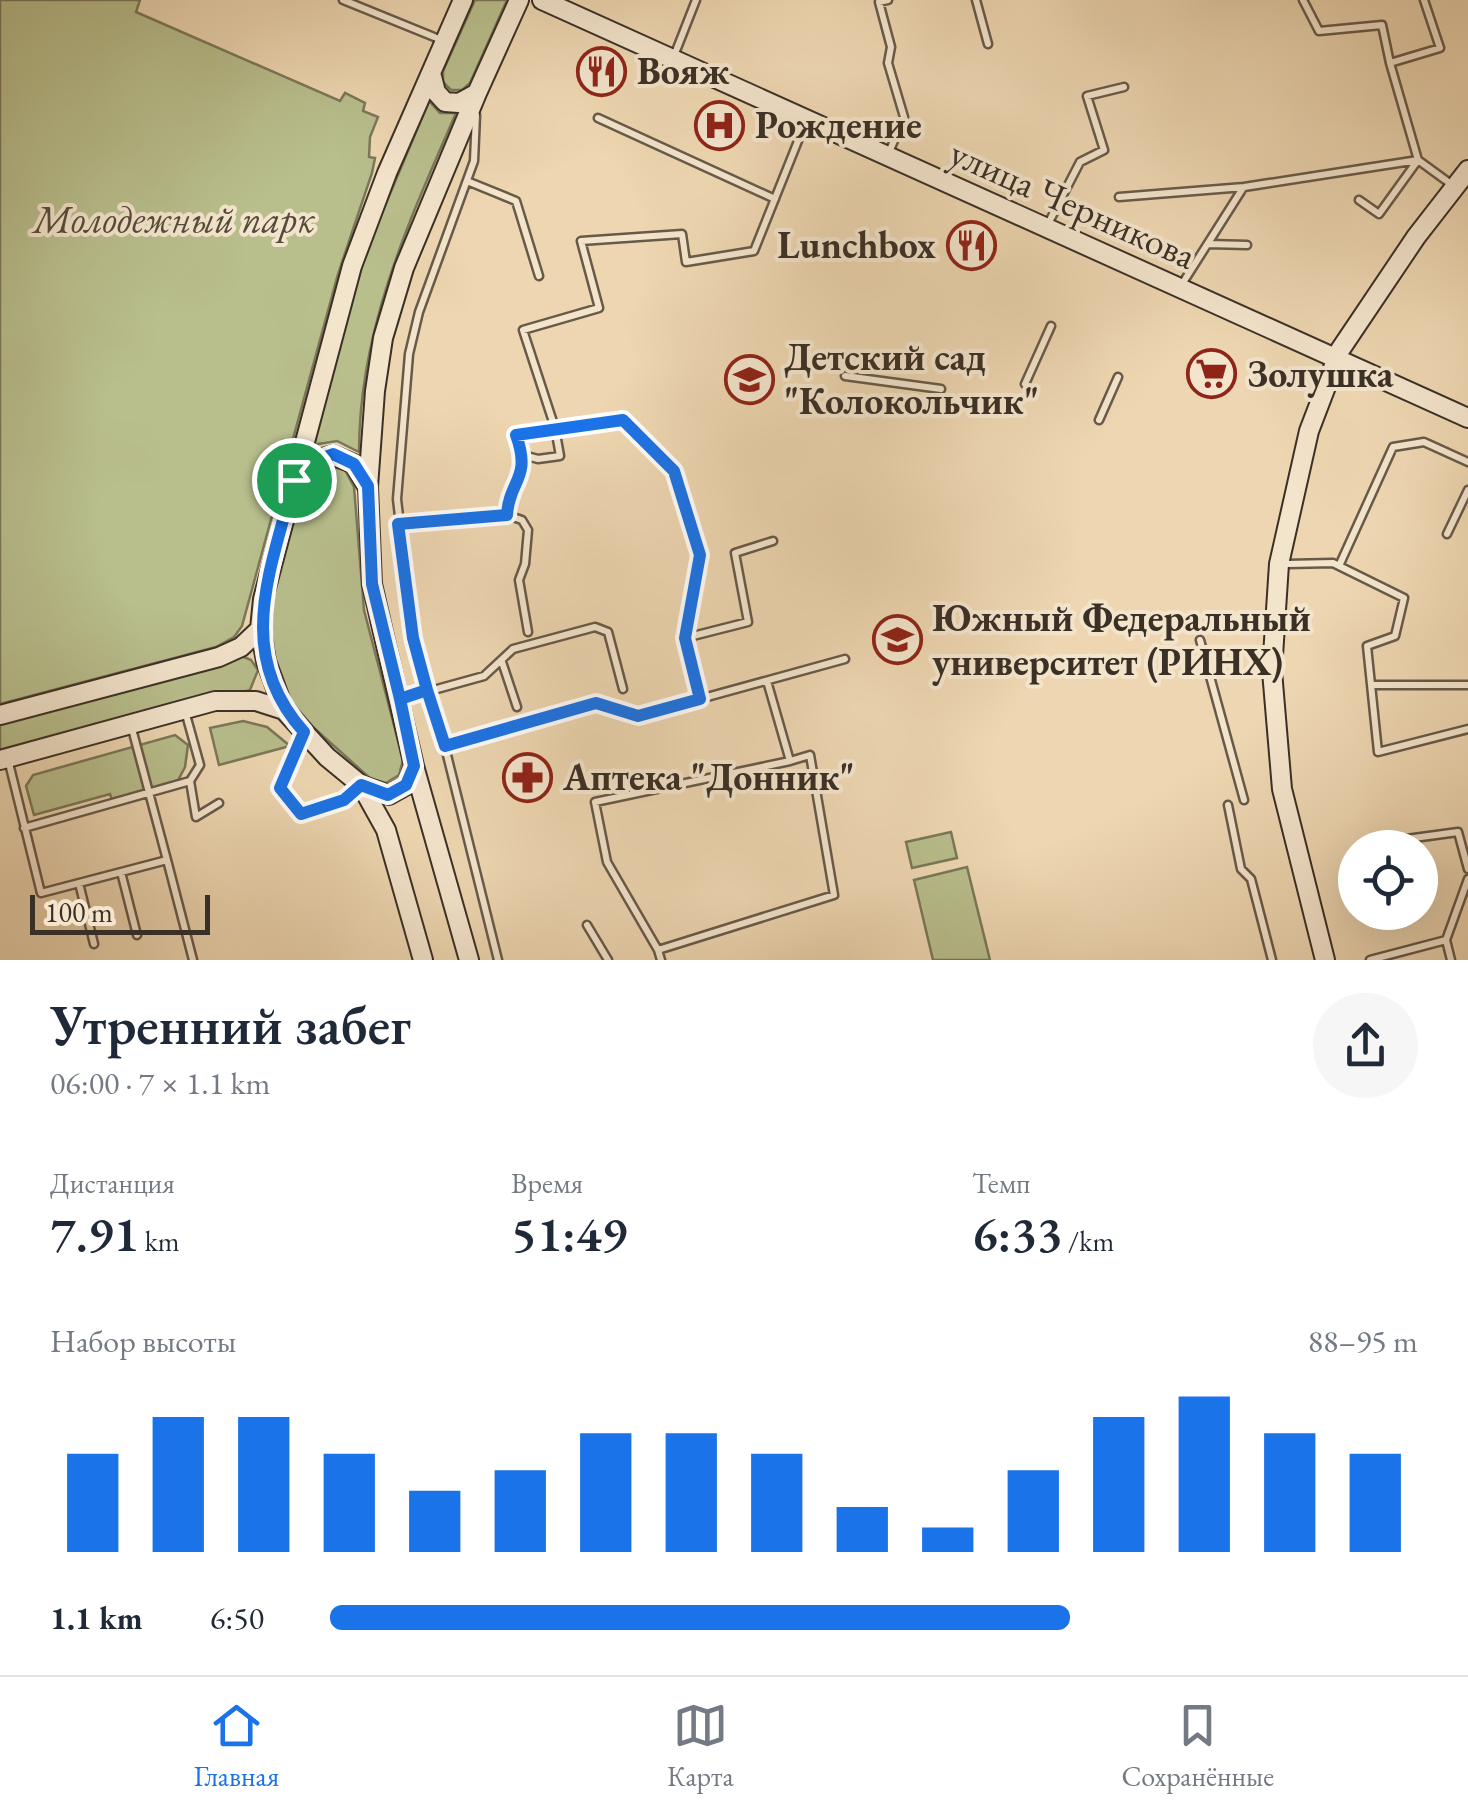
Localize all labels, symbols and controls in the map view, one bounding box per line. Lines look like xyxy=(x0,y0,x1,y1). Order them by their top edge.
restaurant icon: Вояж xyxy=(576,45,628,97)
place label: Вояж xyxy=(637,46,730,95)
hospital icon: Рождение xyxy=(694,99,746,151)
place label: Рождение xyxy=(755,100,922,149)
street label: улица Черникова xyxy=(943,127,1205,280)
park label: Молодежный парк xyxy=(31,194,316,243)
restaurant icon: Lunchbox xyxy=(945,219,997,271)
place label: Lunchbox xyxy=(777,220,936,269)
place label: Детский сад "Колокольчик" xyxy=(784,332,1039,425)
supermarket icon: Золушка xyxy=(1186,348,1238,400)
place label: Золушка xyxy=(1247,349,1394,398)
school or university icon: Детский сад "Колокольчик" xyxy=(723,353,775,405)
pin xyxy=(252,438,337,523)
icon: arrive xyxy=(267,453,322,508)
place label: Южный Федеральный университет (РИНХ) xyxy=(932,593,1311,686)
school or university icon: Южный Федеральный университет (РИНХ) xyxy=(871,614,923,666)
pharmacy icon: Аптека "Донник" xyxy=(502,751,554,803)
place label: Аптека "Донник" xyxy=(562,752,855,801)
map controls xyxy=(1338,830,1438,930)
button: locate xyxy=(1338,830,1438,930)
scale bar xyxy=(30,890,210,934)
text: 100 m xyxy=(45,894,113,930)
text: Утренний забег xyxy=(50,989,411,1060)
button: share xyxy=(1313,993,1418,1098)
text: 06:00 · 7 × 1.1 km xyxy=(50,1062,270,1104)
text: Дистанция xyxy=(50,1165,175,1201)
text: Время xyxy=(511,1165,583,1201)
text: Темп xyxy=(972,1165,1030,1201)
text: 7.91 xyxy=(50,1201,139,1266)
text: 51:49 xyxy=(511,1201,627,1266)
text: 6:33 xyxy=(972,1201,1063,1266)
text: km xyxy=(139,1223,180,1259)
text: /km xyxy=(1063,1223,1114,1259)
text: Набор высоты xyxy=(50,1320,236,1362)
text: 88–95 m xyxy=(1308,1320,1418,1362)
text: 1.1 km xyxy=(50,1597,143,1639)
text: 6:50 xyxy=(210,1597,264,1639)
tab: Главная xyxy=(194,1698,279,1794)
tab: Карта xyxy=(667,1698,734,1794)
tab: Сохранённые xyxy=(1121,1698,1274,1794)

